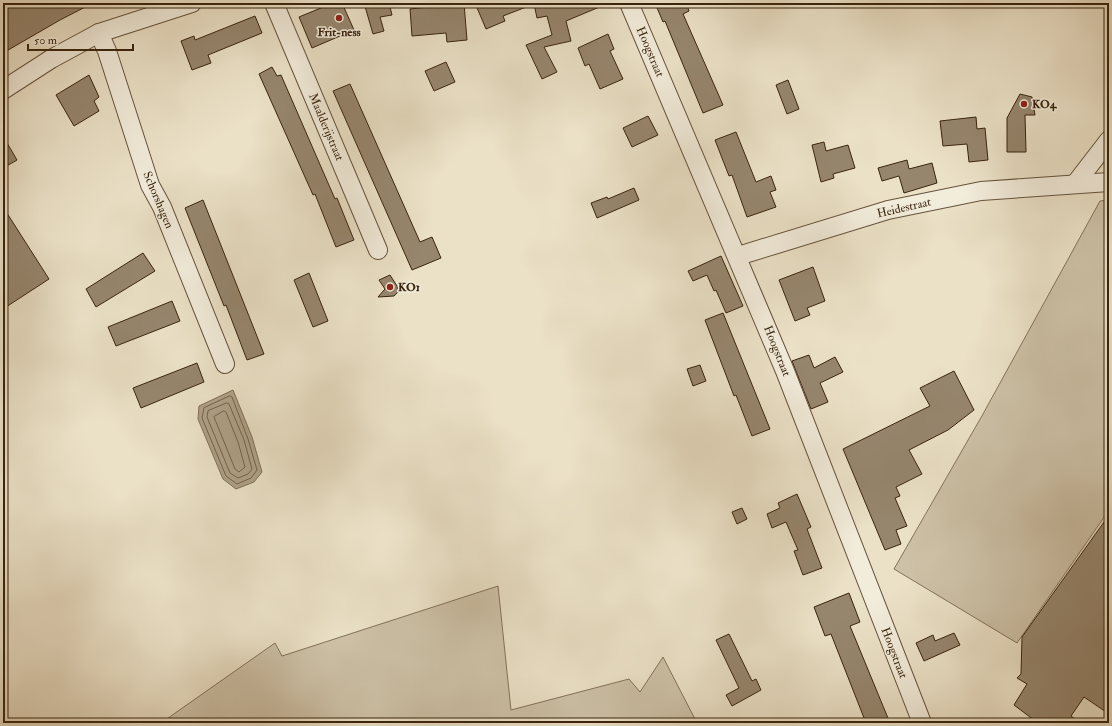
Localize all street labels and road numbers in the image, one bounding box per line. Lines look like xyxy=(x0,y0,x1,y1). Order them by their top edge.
street label: Hoogstraat xyxy=(633,25,667,80)
street label: Maalderijstraat xyxy=(305,91,347,163)
street label: Schorshagen xyxy=(139,169,177,231)
street label: Heidestraat xyxy=(876,194,933,221)
street label: Hoogstraat xyxy=(760,323,794,379)
street label: Hoogstraat xyxy=(877,625,911,681)

